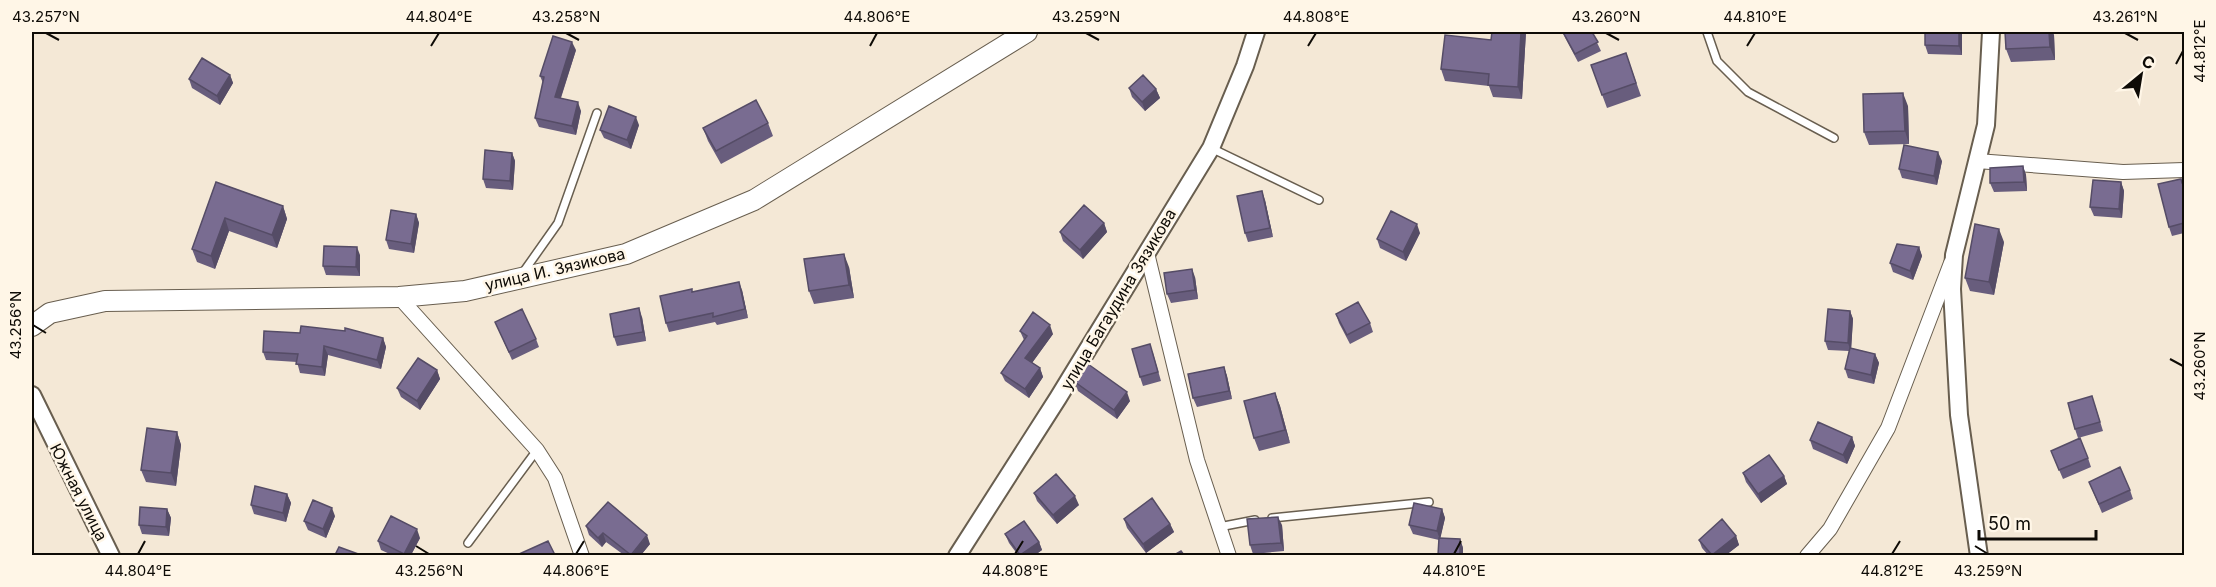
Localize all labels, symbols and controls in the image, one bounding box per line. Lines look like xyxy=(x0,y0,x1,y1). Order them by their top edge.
text: 43.257°N xyxy=(12,7,80,26)
text: 44.804°E xyxy=(406,7,472,26)
text: 43.258°N xyxy=(532,7,600,26)
text: 44.806°E xyxy=(844,7,910,26)
text: 43.259°N xyxy=(1052,7,1120,26)
text: 44.808°E xyxy=(1283,7,1349,26)
text: 43.260°N xyxy=(1572,7,1641,26)
text: 44.810°E xyxy=(1723,7,1787,26)
text: 43.261°N xyxy=(2092,7,2158,26)
text: 44.812°E xyxy=(2190,19,2209,83)
north arrow xyxy=(2111,45,2171,105)
text: С xyxy=(2138,50,2159,74)
street label: улица Багаудина Зязикова xyxy=(1056,205,1180,393)
street label: улица И. Зязикова xyxy=(483,243,627,295)
text: 43.256°N xyxy=(6,291,25,359)
text: 43.260°N xyxy=(2190,332,2209,401)
street label: Южная улица xyxy=(46,440,112,544)
scale bar xyxy=(1979,503,2096,541)
text: 50 m xyxy=(1988,513,2031,534)
text: 44.804°E xyxy=(105,561,171,580)
text: 43.256°N xyxy=(395,561,463,580)
text: 44.806°E xyxy=(543,561,609,580)
text: 44.808°E xyxy=(982,561,1048,580)
text: 44.810°E xyxy=(1422,561,1486,580)
text: 44.812°E xyxy=(1860,561,1924,580)
text: 43.259°N xyxy=(1954,561,2022,580)

